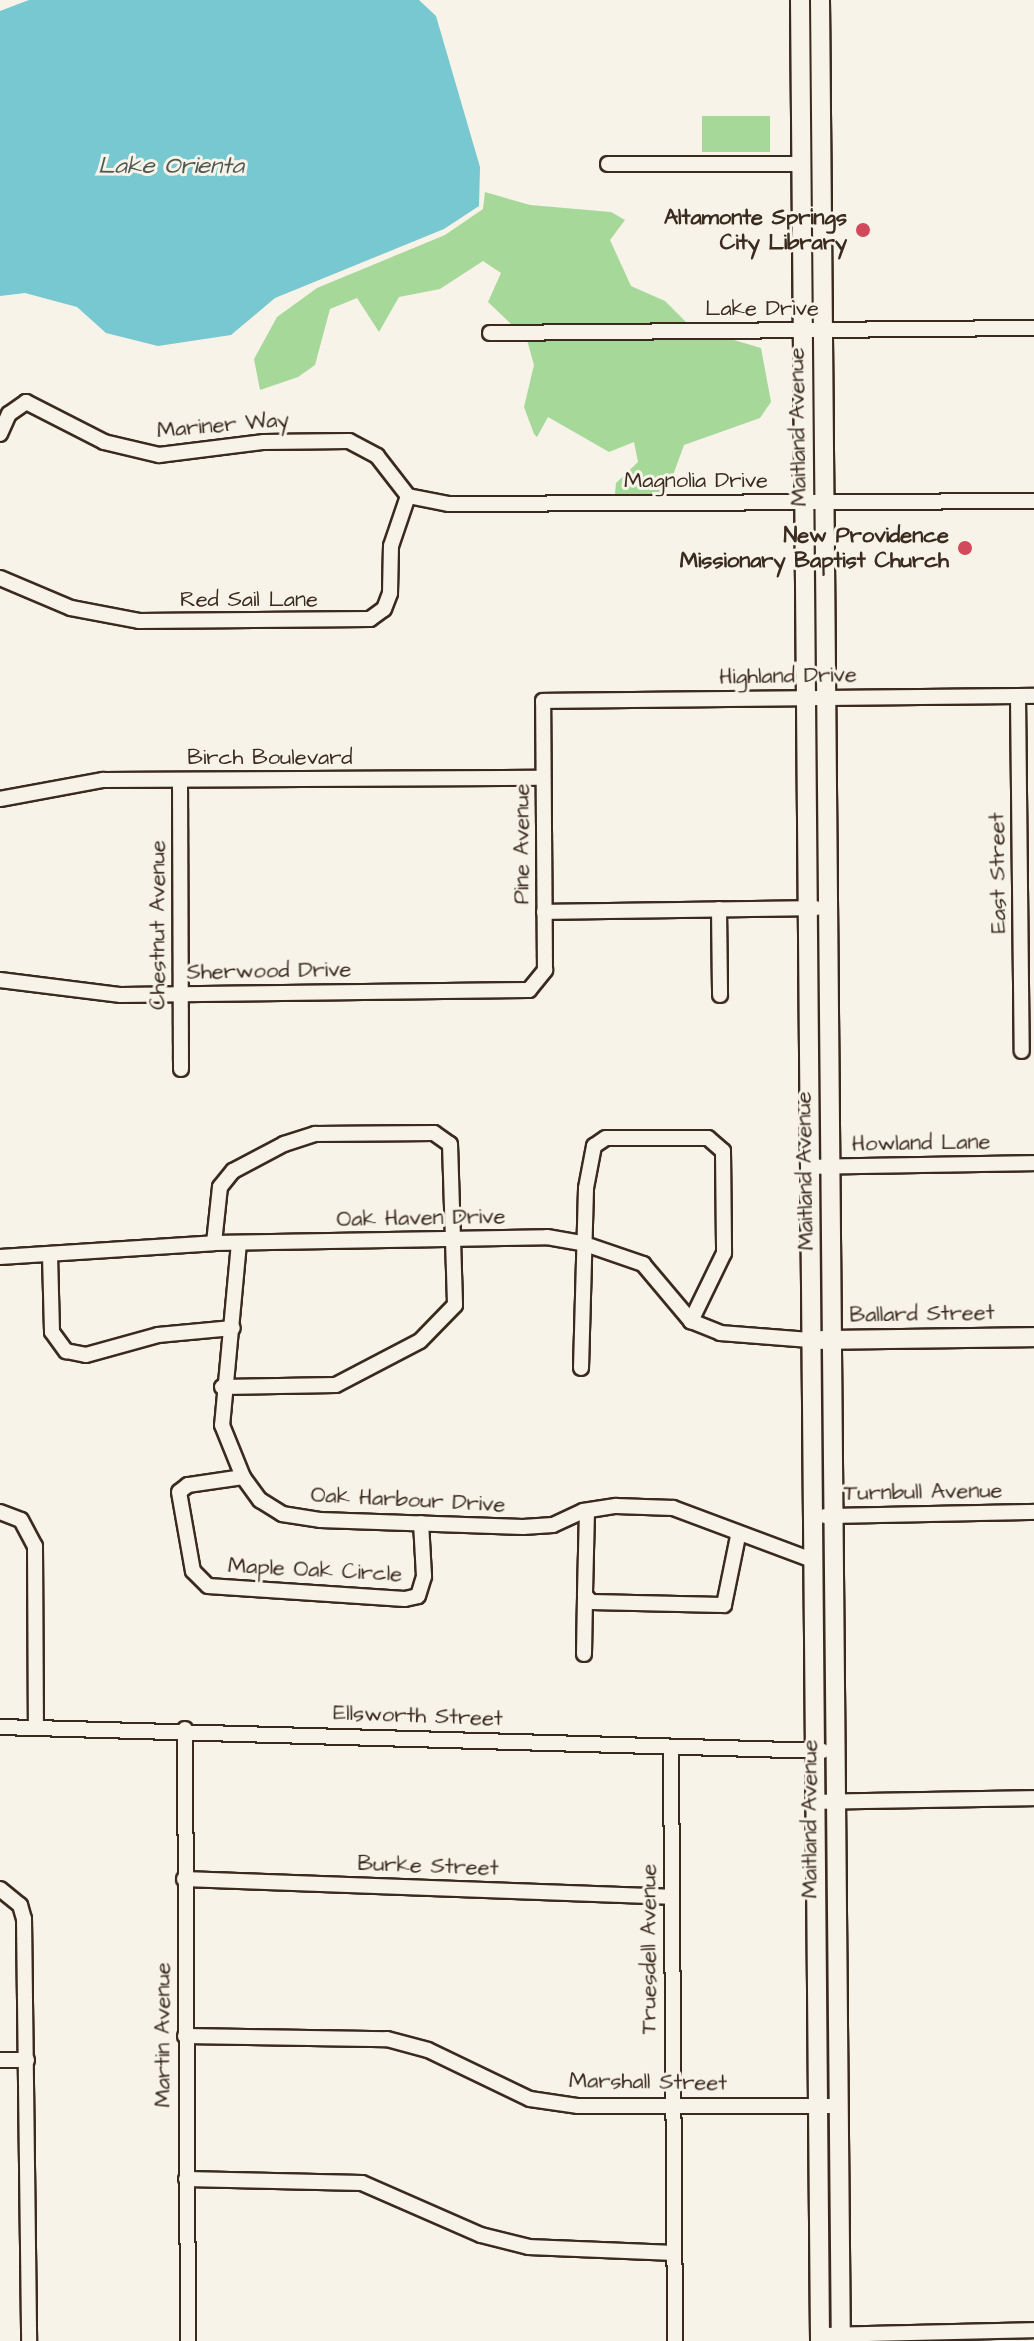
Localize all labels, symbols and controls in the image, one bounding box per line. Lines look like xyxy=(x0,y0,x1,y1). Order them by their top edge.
water label: Lake Orienta xyxy=(98,153,244,181)
place label: Altamonte Springs City Library xyxy=(664,204,847,256)
marker: Altamonte Springs City Library xyxy=(854,221,872,239)
street label: Lake Drive xyxy=(705,296,819,322)
street label: Maitland Avenue xyxy=(783,347,813,507)
street label: Mariner Way xyxy=(156,406,290,444)
street label: Magnolia Drive xyxy=(624,468,768,494)
place label: New Providence Missionary Baptist Church xyxy=(680,522,949,574)
marker: New Providence Missionary Baptist Church xyxy=(956,539,974,557)
street label: Red Sail Lane xyxy=(180,587,318,613)
street label: Highland Drive xyxy=(719,662,857,690)
street label: Birch Boulevard xyxy=(187,745,353,771)
street label: Pine Avenue xyxy=(509,784,535,904)
street label: East Street xyxy=(984,812,1012,934)
street label: Chestnut Avenue xyxy=(145,840,171,1010)
street label: Sherwood Drive xyxy=(186,956,352,986)
street label: Maitland Avenue xyxy=(790,1091,820,1251)
street label: Howland Lane xyxy=(852,1129,990,1157)
street label: Oak Haven Drive xyxy=(336,1203,506,1233)
street label: Ballard Street xyxy=(849,1300,995,1328)
street label: Turnbull Avenue xyxy=(843,1477,1003,1507)
street label: Oak Harbour Drive xyxy=(310,1482,506,1518)
street label: Maple Oak Circle xyxy=(227,1552,403,1588)
street label: Ellsworth Street xyxy=(333,1700,503,1732)
street label: Maitland Avenue xyxy=(797,1740,823,1898)
street label: Burke Street xyxy=(357,1850,499,1882)
street label: Truesdell Avenue xyxy=(636,1864,662,2034)
street label: Martin Avenue xyxy=(150,1962,176,2108)
street label: Marshall Street xyxy=(569,2067,727,2097)

